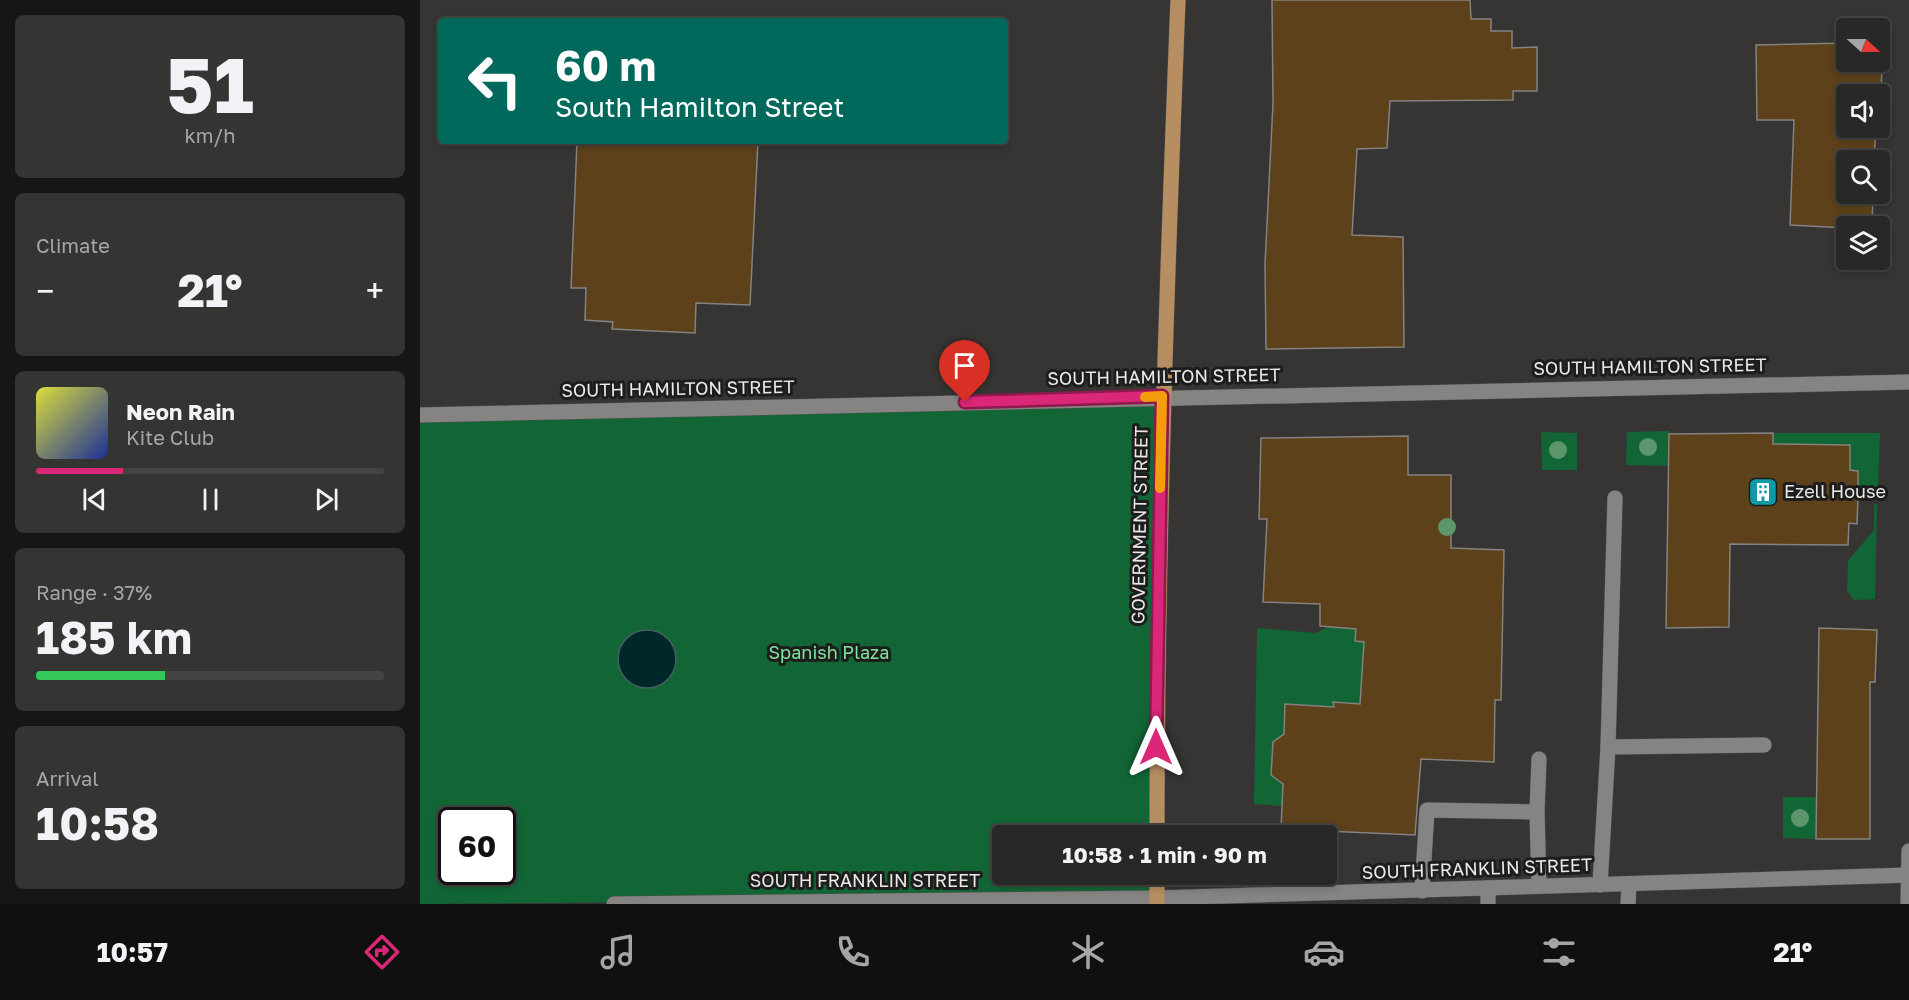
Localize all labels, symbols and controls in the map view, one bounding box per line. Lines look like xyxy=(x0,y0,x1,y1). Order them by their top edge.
north arrow xyxy=(1836,18,1890,72)
map controls xyxy=(1836,18,1890,270)
text: 51 xyxy=(166,37,254,130)
text: 60 m xyxy=(555,40,656,90)
icon: left xyxy=(456,42,534,120)
button: sound xyxy=(1836,84,1890,138)
text: South Hamilton Street xyxy=(555,91,844,123)
text: km/h xyxy=(185,123,235,147)
button: search xyxy=(1836,150,1890,204)
button: layers xyxy=(1836,216,1890,270)
text: Climate xyxy=(36,233,110,257)
text: 21° xyxy=(177,263,243,317)
text: − xyxy=(36,271,54,310)
text: + xyxy=(366,271,384,310)
pin xyxy=(939,340,990,402)
icon: arrive xyxy=(948,349,981,382)
street label: SOUTH HAMILTON STREET xyxy=(1533,353,1767,379)
street label: SOUTH HAMILTON STREET xyxy=(1047,363,1281,389)
street label: SOUTH HAMILTON STREET xyxy=(561,375,795,401)
text: Neon Rain xyxy=(126,398,235,425)
text: Kite Club xyxy=(126,425,214,449)
street label: GOVERNMENT STREET xyxy=(1126,426,1152,624)
building icon: Ezell House xyxy=(1747,476,1779,508)
place label: Ezell House xyxy=(1784,480,1886,502)
icon: previous xyxy=(78,483,111,516)
icon: pause xyxy=(194,483,227,516)
icon: next xyxy=(310,483,343,516)
text: Range · 37% xyxy=(36,580,152,604)
text: 185 km xyxy=(36,610,192,664)
park label: Spanish Plaza xyxy=(769,641,889,663)
position arrow xyxy=(1124,715,1188,779)
text: Arrival xyxy=(36,766,99,790)
text: 10:58 xyxy=(36,796,159,850)
speed limit sign: 60 xyxy=(438,807,516,885)
text: 10:58 · 1 min · 90 m xyxy=(1062,841,1267,868)
street label: SOUTH FRANKLIN STREET xyxy=(1361,853,1593,883)
street label: SOUTH FRANKLIN STREET xyxy=(750,869,980,891)
icon: directions xyxy=(361,931,403,973)
icon: music xyxy=(597,931,639,973)
icon: phone xyxy=(832,931,874,973)
icon: climate xyxy=(1067,931,1109,973)
icon: car xyxy=(1303,931,1345,973)
icon: filters xyxy=(1538,931,1580,973)
text: 10:57 xyxy=(97,936,168,968)
text: 21° xyxy=(1773,936,1812,968)

